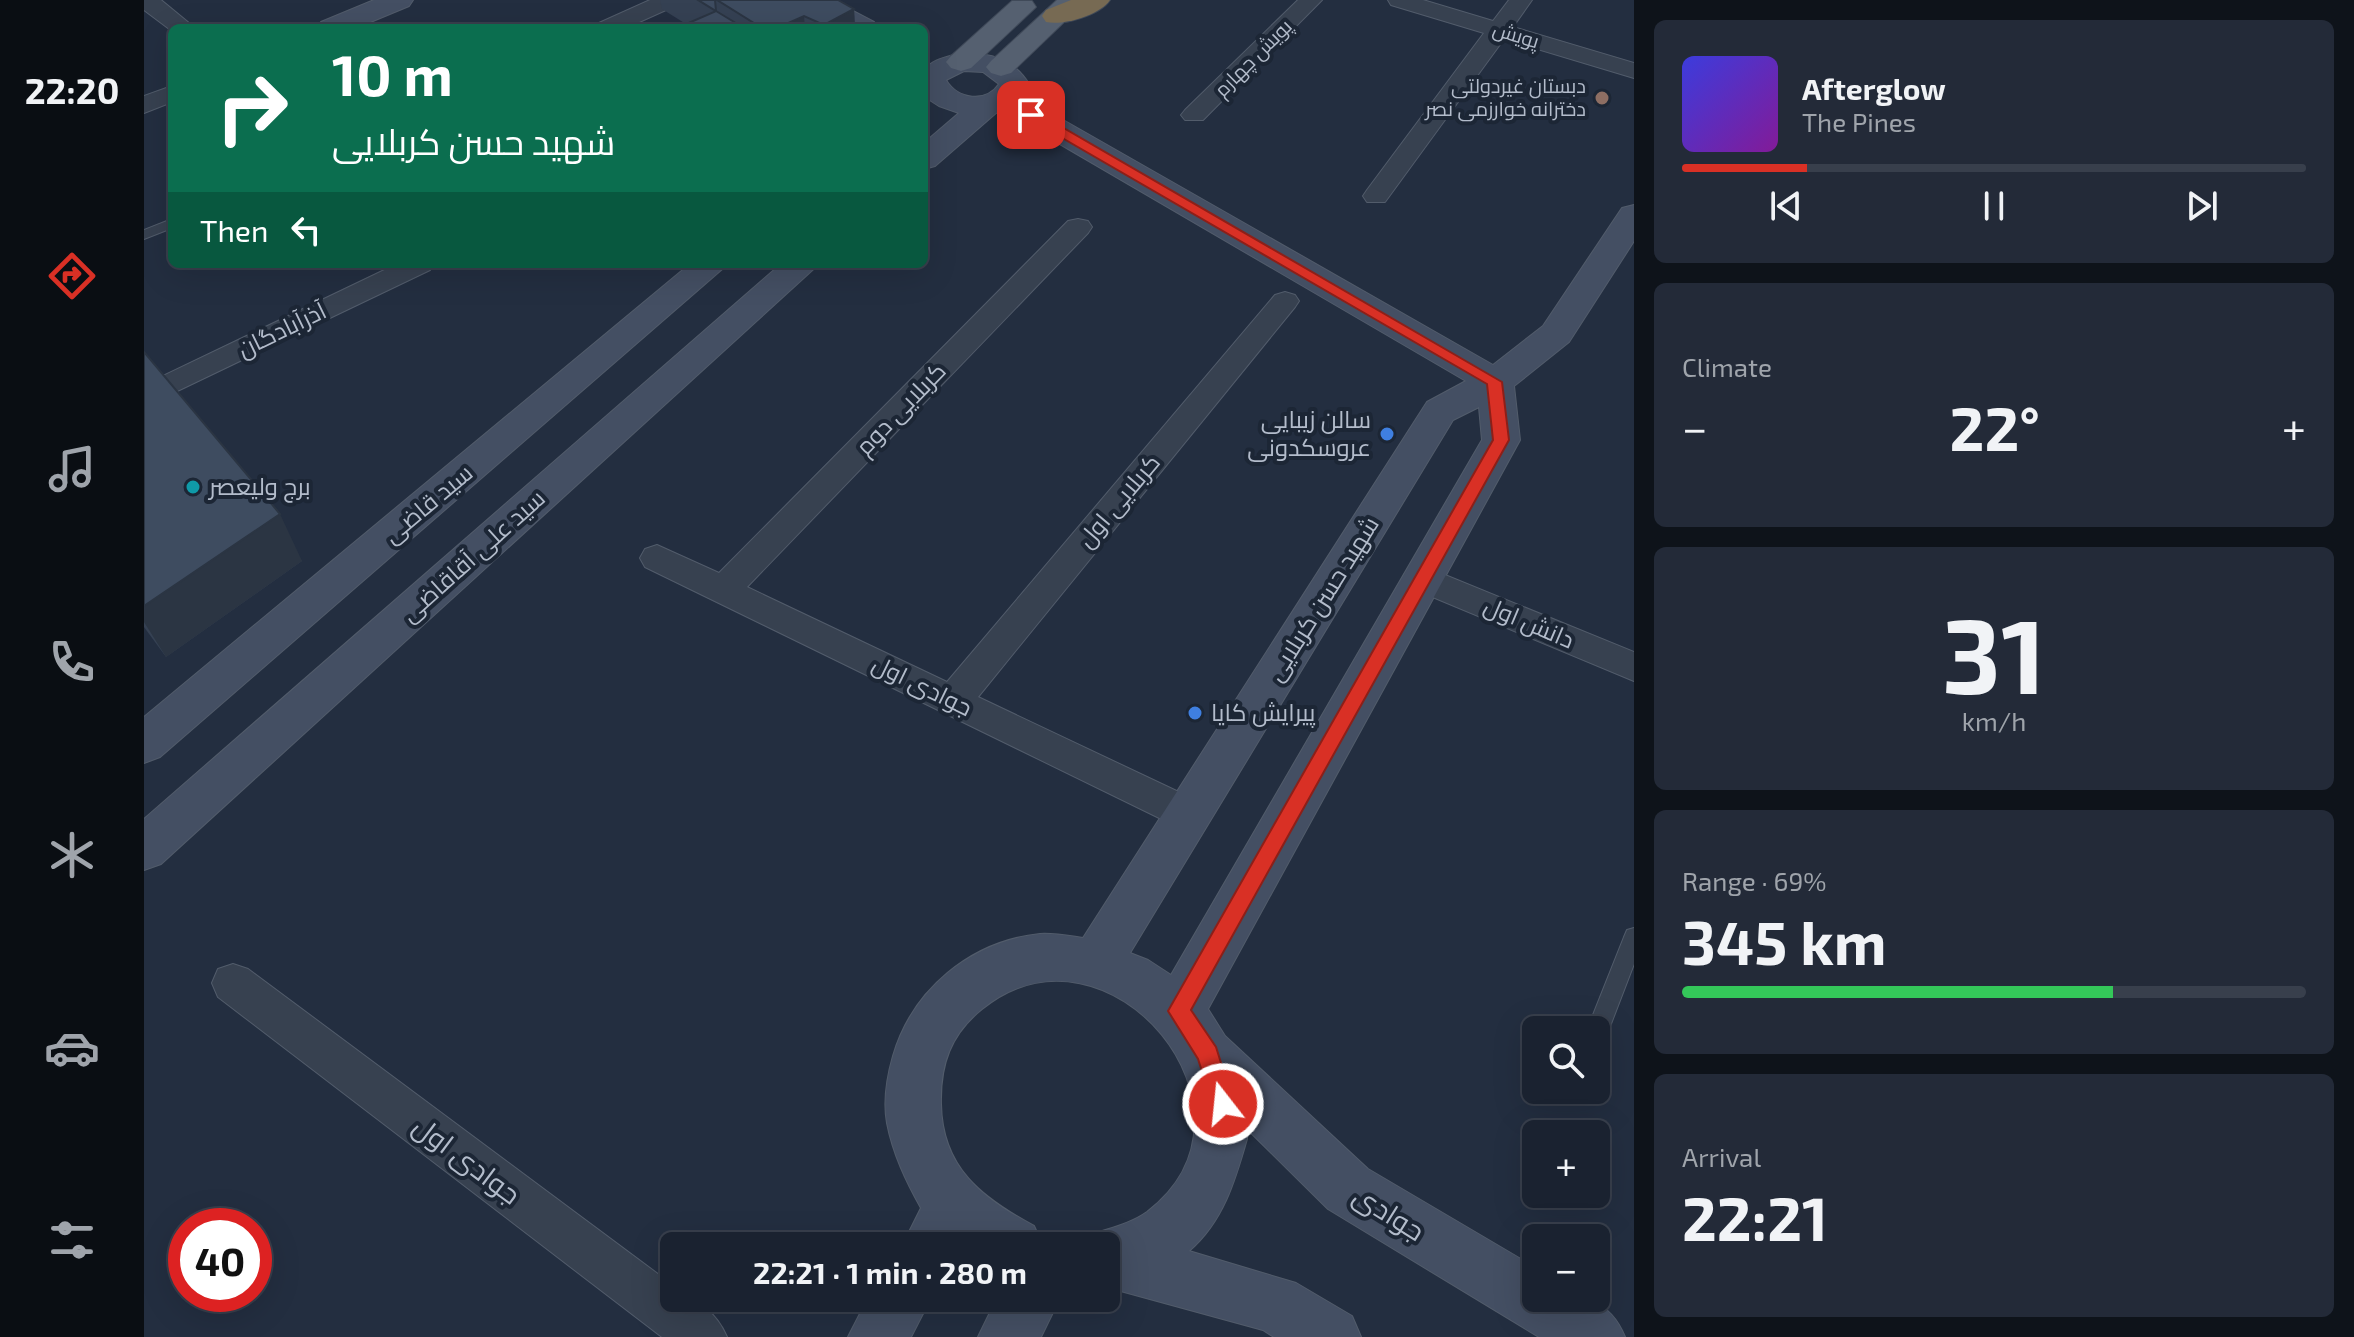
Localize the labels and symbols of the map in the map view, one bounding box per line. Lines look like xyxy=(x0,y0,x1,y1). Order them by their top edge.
street label: پویش چهارم xyxy=(1209,13,1299,103)
street label: پویش xyxy=(1490,16,1543,55)
place label: دبستان غیردولتی دخترانه خوارزمی نصر xyxy=(1424,73,1586,122)
pin xyxy=(997,81,1065,149)
marker: دبستان غیردولتی دخترانه خوارزمی نصر xyxy=(1593,89,1611,107)
street label: آذرآبادگان xyxy=(232,295,331,363)
street label: کربلایی دوم xyxy=(849,356,953,462)
place label: سالن زیبایی عروسکدونی xyxy=(1247,404,1371,462)
marker: سالن زیبایی عروسکدونی xyxy=(1378,425,1396,443)
street label: کربلایی اول xyxy=(1070,447,1166,553)
street label: سید قاضی xyxy=(376,457,478,549)
place label: برج ولیعصر xyxy=(207,471,311,503)
marker: برج ولیعصر xyxy=(184,478,202,496)
street label: سید علی آقاقاضی xyxy=(394,483,551,628)
street label: شهید حسن کربلایی xyxy=(1259,510,1385,687)
street label: دانش اول xyxy=(1480,590,1579,654)
street label: جوادی اول xyxy=(867,648,977,722)
place label: پیرایش کایا xyxy=(1211,697,1316,729)
marker: پیرایش کایا xyxy=(1186,704,1204,722)
position arrow xyxy=(1181,1062,1265,1146)
street label: جوادی اول xyxy=(407,1108,528,1211)
street label: جوادی xyxy=(1347,1177,1432,1248)
speed limit sign: 40 xyxy=(168,1208,272,1312)

